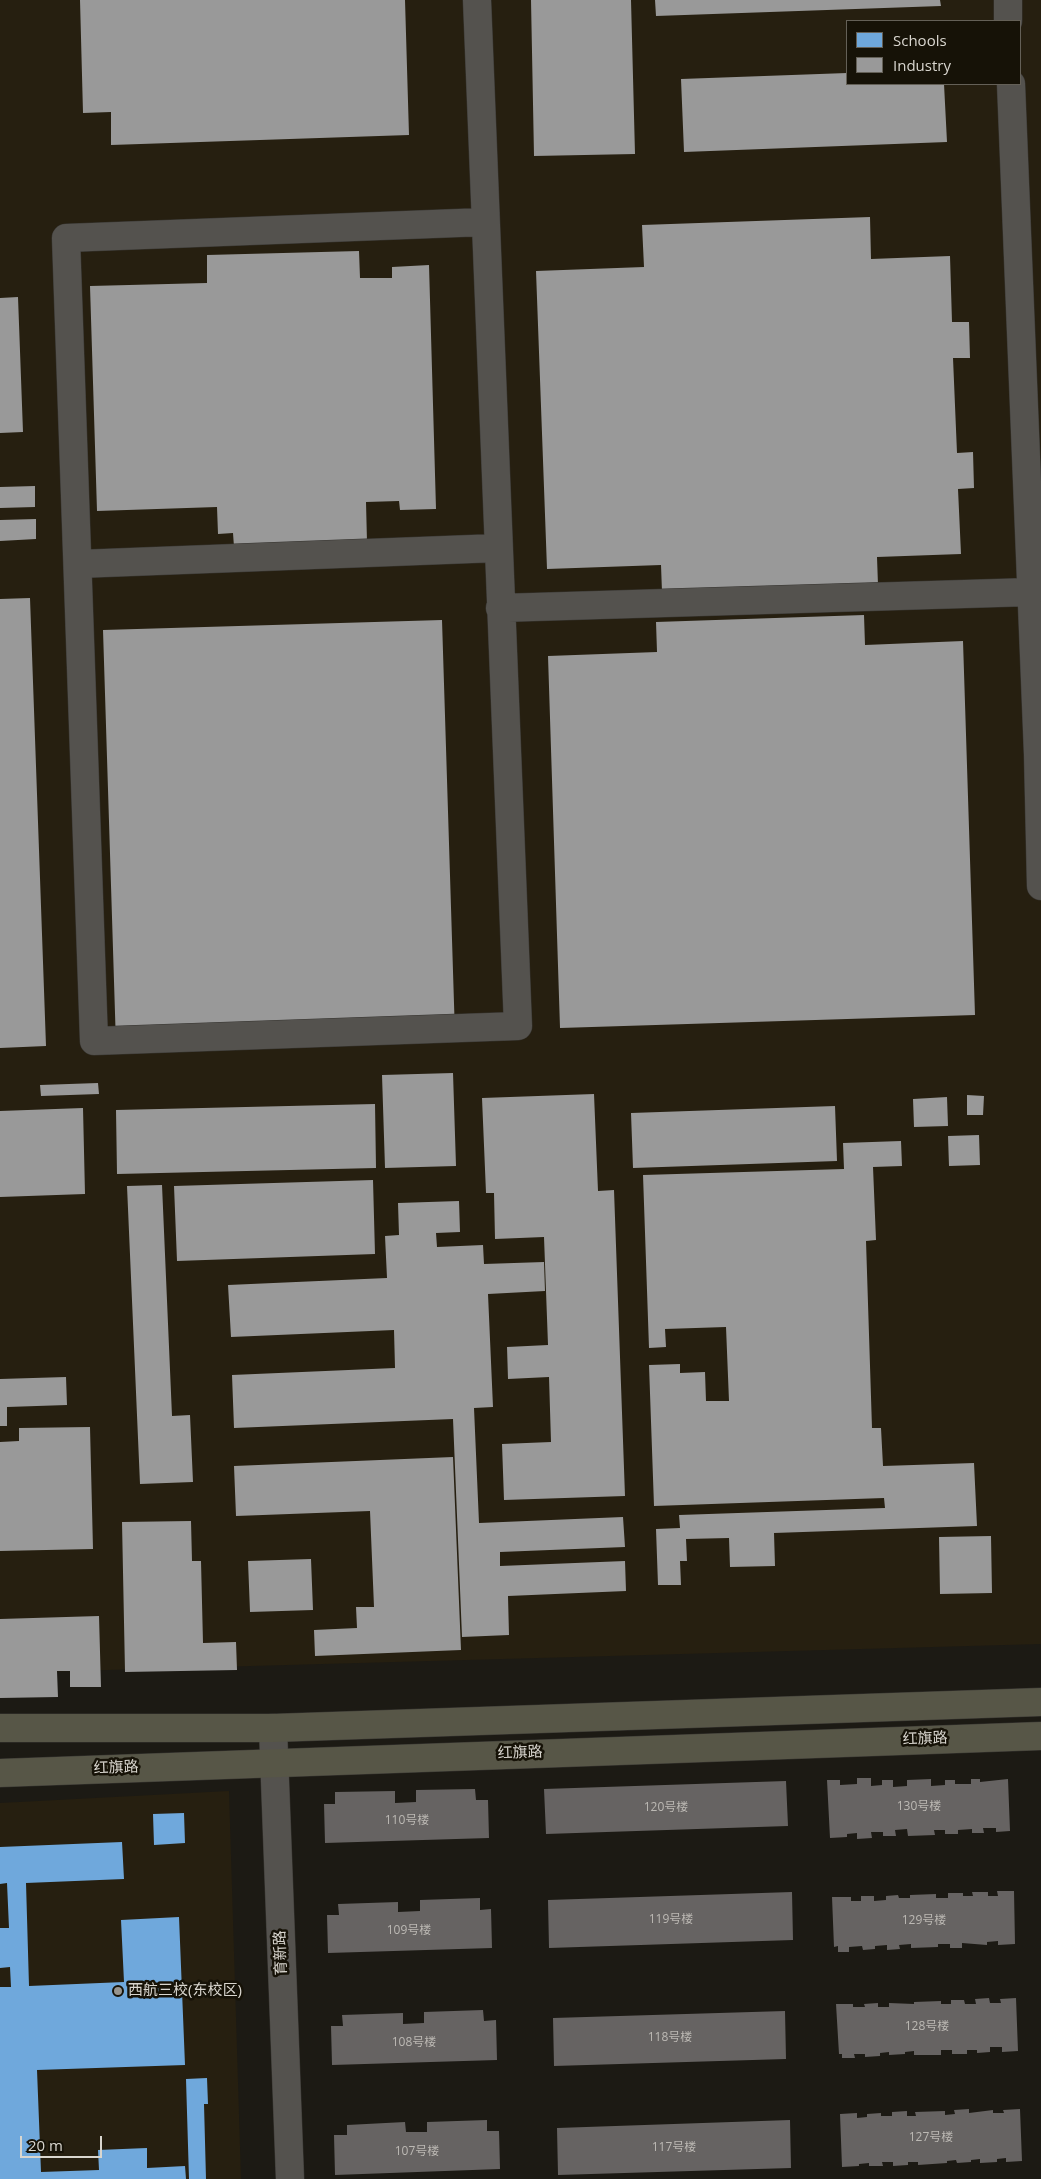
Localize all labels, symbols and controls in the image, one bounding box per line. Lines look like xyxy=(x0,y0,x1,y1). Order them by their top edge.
legend xyxy=(846,20,1021,85)
text: Schools xyxy=(893,30,947,50)
text: Industry xyxy=(893,55,951,75)
street label: 红旗路 xyxy=(902,1729,948,1749)
street label: 红旗路 xyxy=(497,1743,543,1763)
street label: 红旗路 xyxy=(93,1758,139,1778)
house number: 130号楼 xyxy=(897,1800,941,1814)
house number: 120号楼 xyxy=(644,1801,688,1815)
house number: 110号楼 xyxy=(385,1814,429,1828)
house number: 119号楼 xyxy=(649,1913,693,1927)
house number: 129号楼 xyxy=(902,1914,946,1928)
house number: 109号楼 xyxy=(387,1924,431,1938)
street label: 育新路 xyxy=(271,1930,291,1976)
place label: 西航三校(东校区) xyxy=(128,1982,242,2000)
marker: 西航三校(东校区) xyxy=(112,1985,124,1997)
house number: 128号楼 xyxy=(905,2020,949,2034)
house number: 118号楼 xyxy=(648,2031,692,2045)
house number: 108号楼 xyxy=(392,2036,436,2050)
scale bar xyxy=(22,2126,105,2158)
house number: 127号楼 xyxy=(909,2131,953,2145)
text: 20 m xyxy=(28,2135,63,2155)
house number: 117号楼 xyxy=(652,2141,696,2155)
house number: 107号楼 xyxy=(395,2145,439,2159)

